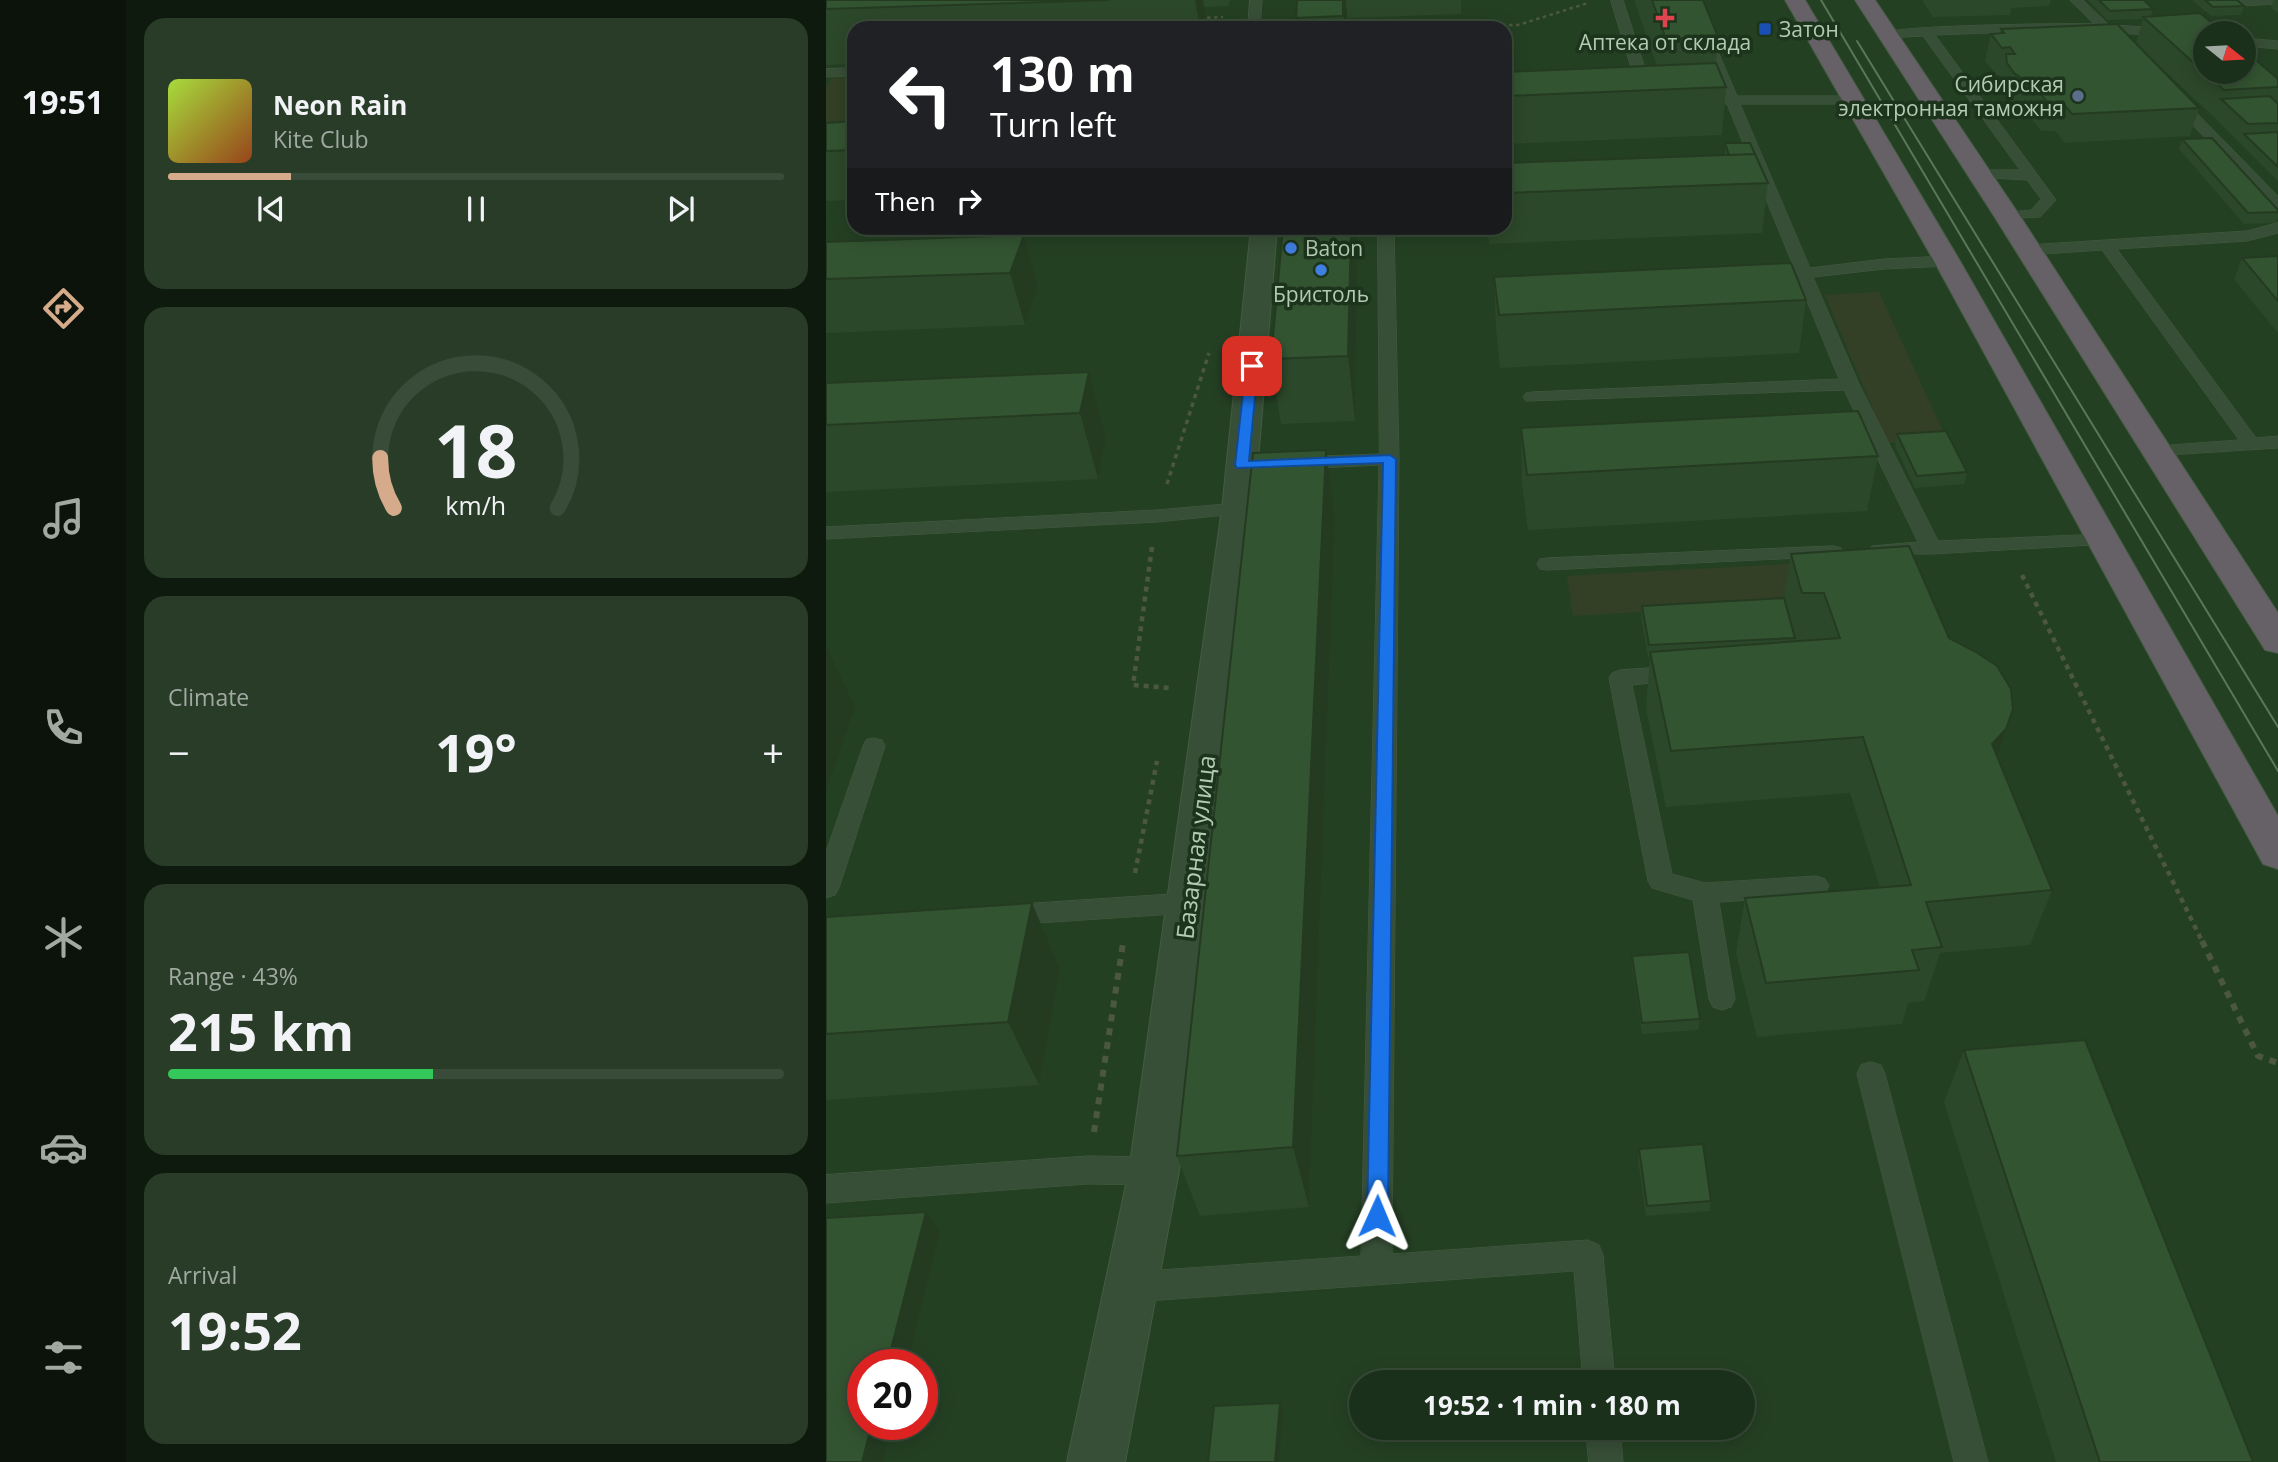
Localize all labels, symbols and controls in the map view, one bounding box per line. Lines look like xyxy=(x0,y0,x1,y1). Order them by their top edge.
marker: Аптека от склада xyxy=(1657,10,1673,26)
place label: Затон xyxy=(1779,15,1839,43)
marker: Затон xyxy=(1757,21,1773,37)
north arrow xyxy=(2193,21,2256,84)
map controls xyxy=(2193,21,2256,84)
place label: Аптека от склада xyxy=(1579,28,1751,56)
text: 130 m xyxy=(990,40,1135,106)
icon: left xyxy=(875,49,966,140)
place label: Сибирская электронная таможня xyxy=(1838,70,2064,122)
text: 19:51 xyxy=(22,80,104,123)
text: Neon Rain xyxy=(273,87,407,123)
marker: Сибирская электронная таможня xyxy=(2070,88,2086,104)
text: Turn left xyxy=(990,103,1116,146)
text: Kite Club xyxy=(273,123,368,155)
icon: right xyxy=(950,182,988,220)
text: Then xyxy=(875,183,936,219)
icon: previous xyxy=(252,190,290,228)
icon: pause xyxy=(457,190,495,228)
icon: next xyxy=(662,190,700,228)
place label: Baton xyxy=(1305,234,1363,262)
marker: Baton xyxy=(1283,240,1299,256)
marker: Бристоль xyxy=(1313,262,1329,278)
place label: Бристоль xyxy=(1273,280,1369,308)
icon: directions xyxy=(39,284,88,333)
pin xyxy=(1222,336,1282,396)
icon: arrive xyxy=(1233,347,1271,385)
text: 18 xyxy=(434,401,518,500)
text: km/h xyxy=(446,488,506,522)
icon: music xyxy=(39,494,88,543)
text: Climate xyxy=(168,681,249,713)
icon: phone xyxy=(39,703,88,752)
text: 19° xyxy=(435,716,517,787)
text: − xyxy=(168,726,190,778)
text: + xyxy=(762,726,784,778)
street label: Базарная улица xyxy=(1167,753,1223,941)
icon: climate xyxy=(39,913,88,962)
text: Range · 43% xyxy=(168,960,298,992)
text: 215 km xyxy=(168,995,354,1066)
icon: car xyxy=(39,1123,88,1172)
position arrow xyxy=(1340,1179,1414,1253)
text: Arrival xyxy=(168,1259,237,1291)
text: 19:52 xyxy=(168,1294,302,1365)
icon: filters xyxy=(39,1333,88,1382)
speed limit sign: 20 xyxy=(847,1349,938,1440)
text: 19:52 · 1 min · 180 m xyxy=(1423,1387,1681,1423)

